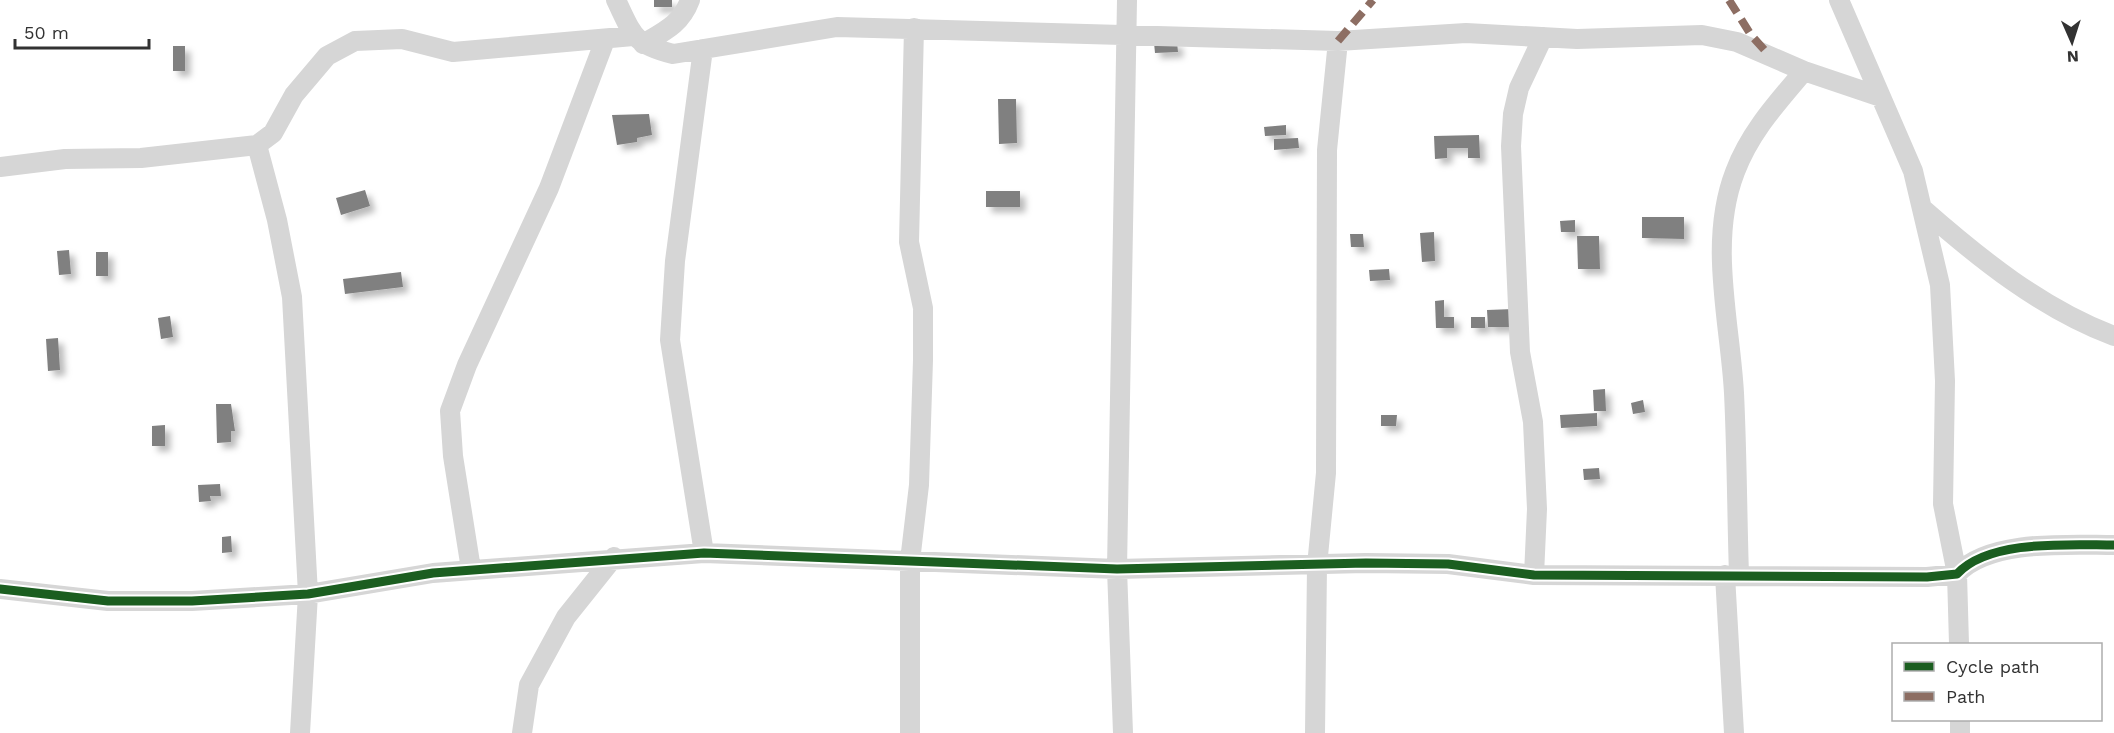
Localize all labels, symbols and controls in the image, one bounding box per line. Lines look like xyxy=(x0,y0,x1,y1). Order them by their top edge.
scale bar xyxy=(15,12,148,50)
north arrow xyxy=(2042,12,2102,72)
text: 50 m xyxy=(24,22,69,43)
text: N xyxy=(2066,47,2079,66)
legend xyxy=(1892,643,2102,721)
text: Cycle path xyxy=(1946,656,2040,677)
text: Path xyxy=(1946,686,1986,707)

